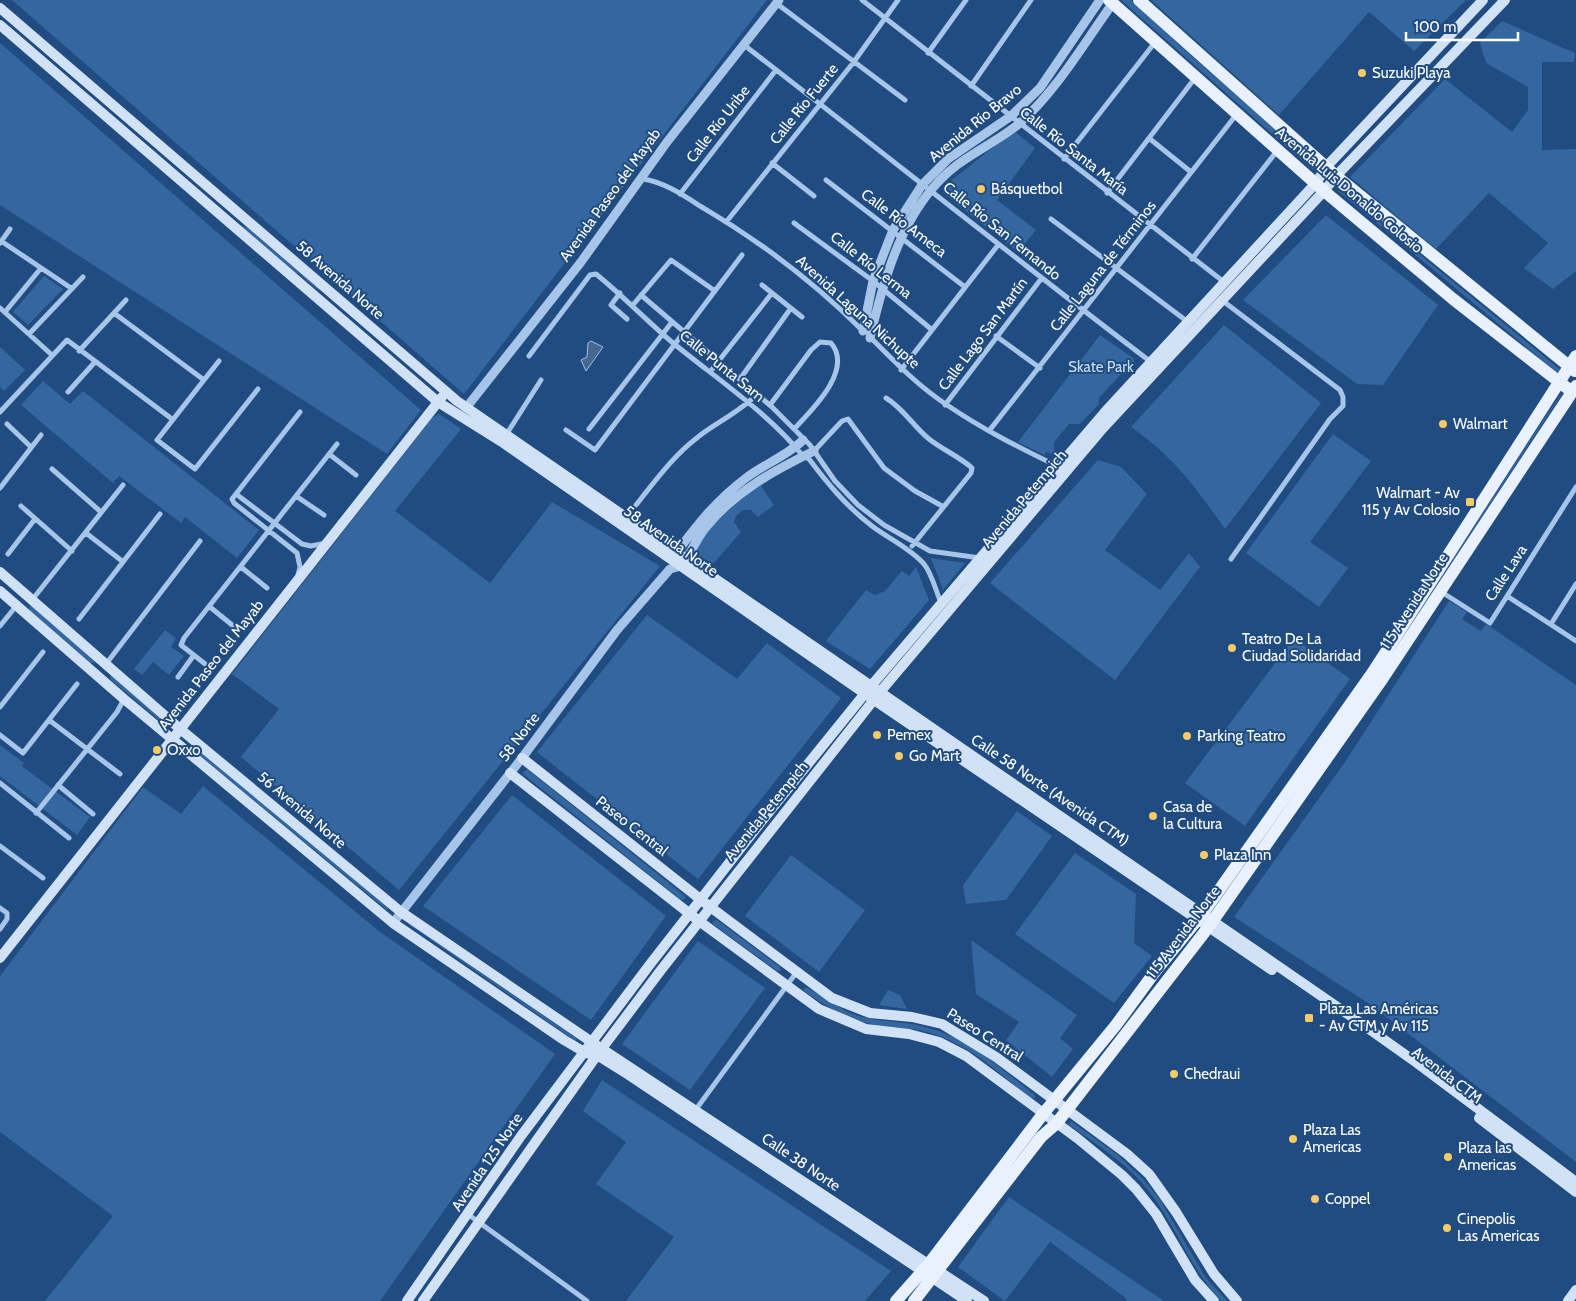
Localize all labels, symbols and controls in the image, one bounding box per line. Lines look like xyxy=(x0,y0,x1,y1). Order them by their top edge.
scale bar xyxy=(1406,10,1518,42)
text: 100 m xyxy=(1414,18,1456,36)
street label: Calle Río Fuerte xyxy=(766,60,842,148)
place label: Suzuki Playa xyxy=(1372,64,1451,82)
marker: Suzuki Playa xyxy=(1356,67,1368,79)
street label: Avenida Río Bravo xyxy=(925,80,1025,166)
street label: Calle Río Uribe xyxy=(682,82,754,166)
street label: Calle Río Santa María xyxy=(1016,103,1132,199)
street label: Avenida Luis Donaldo Colosio xyxy=(1272,123,1426,257)
street label: Avenida Paseo del Mayab xyxy=(556,125,664,265)
street label: Calle Río San Fernando xyxy=(940,178,1064,284)
place label: Básquetbol xyxy=(991,180,1063,198)
marker: Básquetbol xyxy=(975,183,987,195)
street label: Calle Río Ameca xyxy=(858,185,951,261)
street label: Calle Laguna de Términos xyxy=(1046,197,1160,335)
street label: Calle Río Lerma xyxy=(827,228,916,303)
street label: 58 Avenida Norte xyxy=(292,237,388,323)
street label: Avenida Laguna Nichupte xyxy=(792,252,924,373)
street label: Calle Lago San Martín xyxy=(935,274,1031,394)
street label: Calle Punta Sam xyxy=(676,326,768,406)
park label: Skate Park xyxy=(1068,358,1134,376)
place label: Walmart xyxy=(1453,415,1507,433)
marker: Walmart xyxy=(1437,418,1449,430)
street label: Avenida Petempich xyxy=(978,446,1070,552)
place label: Walmart - Av 115 y Av Colosio xyxy=(1362,484,1461,519)
marker: Walmart - Av 115 y Av Colosio xyxy=(1464,496,1476,508)
street label: 58 Avenida Norte xyxy=(620,502,722,580)
street label: Calle Lava xyxy=(1481,541,1531,605)
street label: 115 Avenida Norte xyxy=(1376,549,1452,653)
street label: Avenida Paseo del Mayab xyxy=(155,596,267,734)
place label: Teatro De La Ciudad Solidaridad xyxy=(1242,630,1361,665)
marker: Teatro De La Ciudad Solidaridad xyxy=(1226,642,1238,654)
street label: 58 Norte xyxy=(495,709,543,765)
place label: Pemex xyxy=(887,726,931,744)
place label: Parking Teatro xyxy=(1197,727,1286,745)
marker: Pemex xyxy=(871,729,883,741)
street label: Calle 58 Norte (Avenida CTM) xyxy=(968,730,1132,850)
marker: Parking Teatro xyxy=(1181,730,1193,742)
place label: Oxxo xyxy=(167,741,201,759)
marker: Oxxo xyxy=(151,744,163,756)
place label: Go Mart xyxy=(909,747,960,765)
marker: Go Mart xyxy=(893,750,905,762)
street label: Avenida Petempich xyxy=(720,758,812,864)
street label: 56 Avenida Norte xyxy=(254,768,350,852)
street label: Paseo Central xyxy=(592,792,672,860)
place label: Casa de la Cultura xyxy=(1163,798,1223,833)
marker: Casa de la Cultura xyxy=(1147,810,1159,822)
place label: Plaza Inn xyxy=(1214,846,1271,864)
marker: Plaza Inn xyxy=(1198,849,1210,861)
street label: 115 Avenida Norte xyxy=(1142,882,1224,982)
place label: Plaza Las Américas - Av CTM y Av 115 xyxy=(1319,1000,1438,1035)
street label: Paseo Central xyxy=(944,1004,1027,1066)
marker: Plaza Las Américas - Av CTM y Av 115 xyxy=(1303,1012,1315,1024)
street label: Avenida CTM xyxy=(1408,1043,1486,1107)
place label: Chedraui xyxy=(1184,1065,1240,1083)
marker: Chedraui xyxy=(1168,1068,1180,1080)
street label: Avenida 125 Norte xyxy=(448,1109,527,1214)
place label: Plaza Las Americas xyxy=(1303,1121,1361,1156)
street label: Calle 38 Norte xyxy=(758,1129,844,1195)
marker: Plaza Las Americas xyxy=(1287,1133,1299,1145)
place label: Plaza las Americas xyxy=(1458,1139,1516,1174)
marker: Plaza las Americas xyxy=(1442,1151,1454,1163)
place label: Coppel xyxy=(1325,1190,1371,1208)
marker: Coppel xyxy=(1309,1193,1321,1205)
place label: Cinepolis Las Americas xyxy=(1457,1210,1540,1245)
marker: Cinepolis Las Americas xyxy=(1441,1222,1453,1234)

